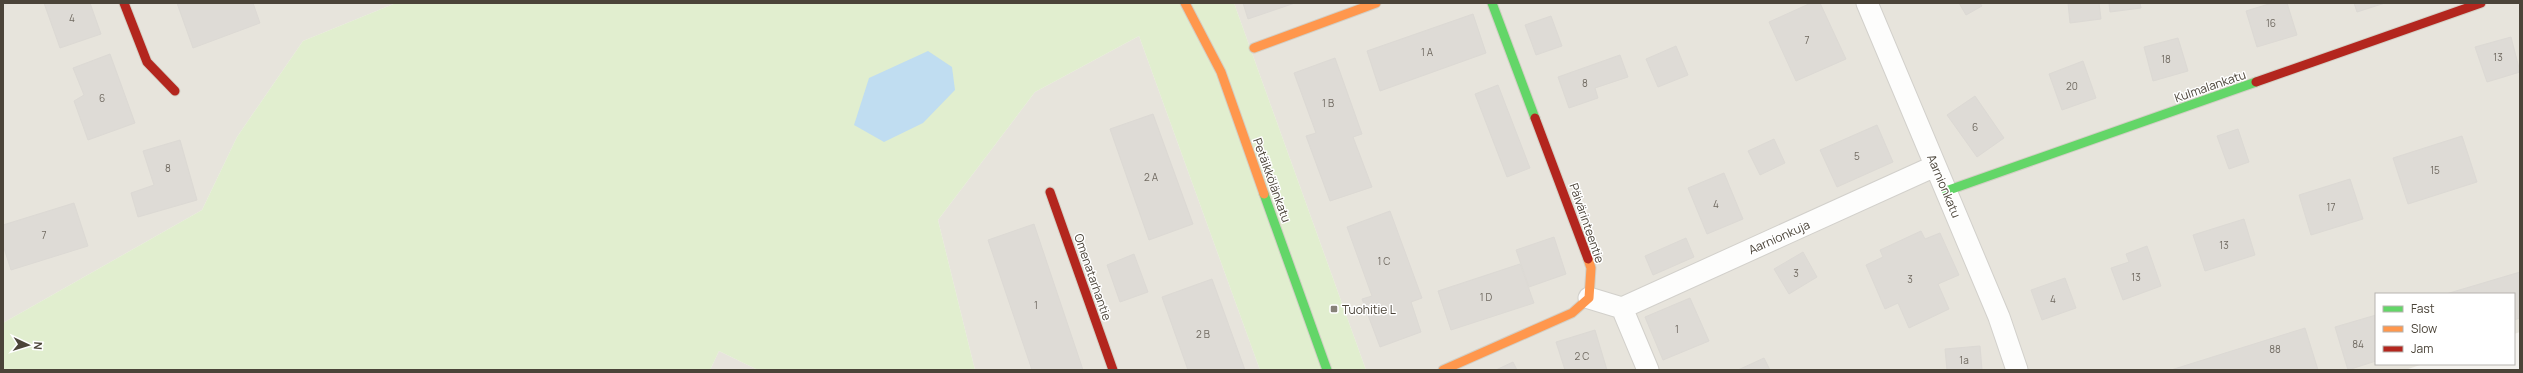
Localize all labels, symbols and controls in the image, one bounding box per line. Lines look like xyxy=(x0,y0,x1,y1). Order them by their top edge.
house number: 4 xyxy=(69,11,75,25)
house number: 16 xyxy=(2266,16,2276,30)
house number: 7 xyxy=(1804,33,1810,47)
house number: 1 A xyxy=(1421,45,1434,59)
house number: 13 xyxy=(2493,50,2503,64)
house number: 18 xyxy=(2161,52,2171,66)
street label: Kulmalankatu xyxy=(2172,66,2248,106)
house number: 8 xyxy=(1582,76,1588,90)
house number: 20 xyxy=(2066,79,2078,93)
house number: 6 xyxy=(99,91,105,105)
house number: 1 B xyxy=(1322,96,1334,110)
house number: 6 xyxy=(1972,120,1978,134)
street label: Petäikkölänkatu xyxy=(1249,135,1295,225)
house number: 5 xyxy=(1854,149,1860,163)
street label: Aarnionkatu xyxy=(1923,152,1965,220)
house number: 8 xyxy=(165,161,171,175)
house number: 15 xyxy=(2430,163,2440,177)
house number: 2 A xyxy=(1144,170,1159,184)
street label: Päivärinteentie xyxy=(1565,181,1609,265)
house number: 4 xyxy=(1713,197,1719,211)
house number: 17 xyxy=(2327,200,2335,214)
street label: Aarnionkuja xyxy=(1746,216,1812,258)
house number: 7 xyxy=(41,228,47,242)
street label: Omenatarhantie xyxy=(1070,231,1116,323)
house number: 13 xyxy=(2219,238,2229,252)
house number: 1 C xyxy=(1377,254,1391,268)
house number: 3 xyxy=(1793,266,1799,280)
house number: 13 xyxy=(2131,270,2141,284)
house number: 3 xyxy=(1907,272,1913,286)
house number: 1 D xyxy=(1480,290,1493,304)
house number: 4 xyxy=(2050,292,2056,306)
legend xyxy=(2375,293,2515,365)
house number: 1 xyxy=(1034,298,1038,312)
text: Fast xyxy=(2411,300,2435,317)
place label: Tuohitie L xyxy=(1342,301,1396,318)
marker: Tuohitie L xyxy=(1329,304,1339,314)
text: Slow xyxy=(2411,320,2437,337)
house number: 1 xyxy=(1675,322,1679,336)
north arrow xyxy=(8,325,48,365)
house number: 2 B xyxy=(1196,327,1210,341)
house number: 84 xyxy=(2352,337,2364,351)
text: Jam xyxy=(2411,340,2433,357)
text: N xyxy=(31,341,46,350)
house number: 88 xyxy=(2269,342,2281,356)
house number: 2 C xyxy=(1575,349,1589,363)
house number: 1a xyxy=(1959,353,1969,367)

